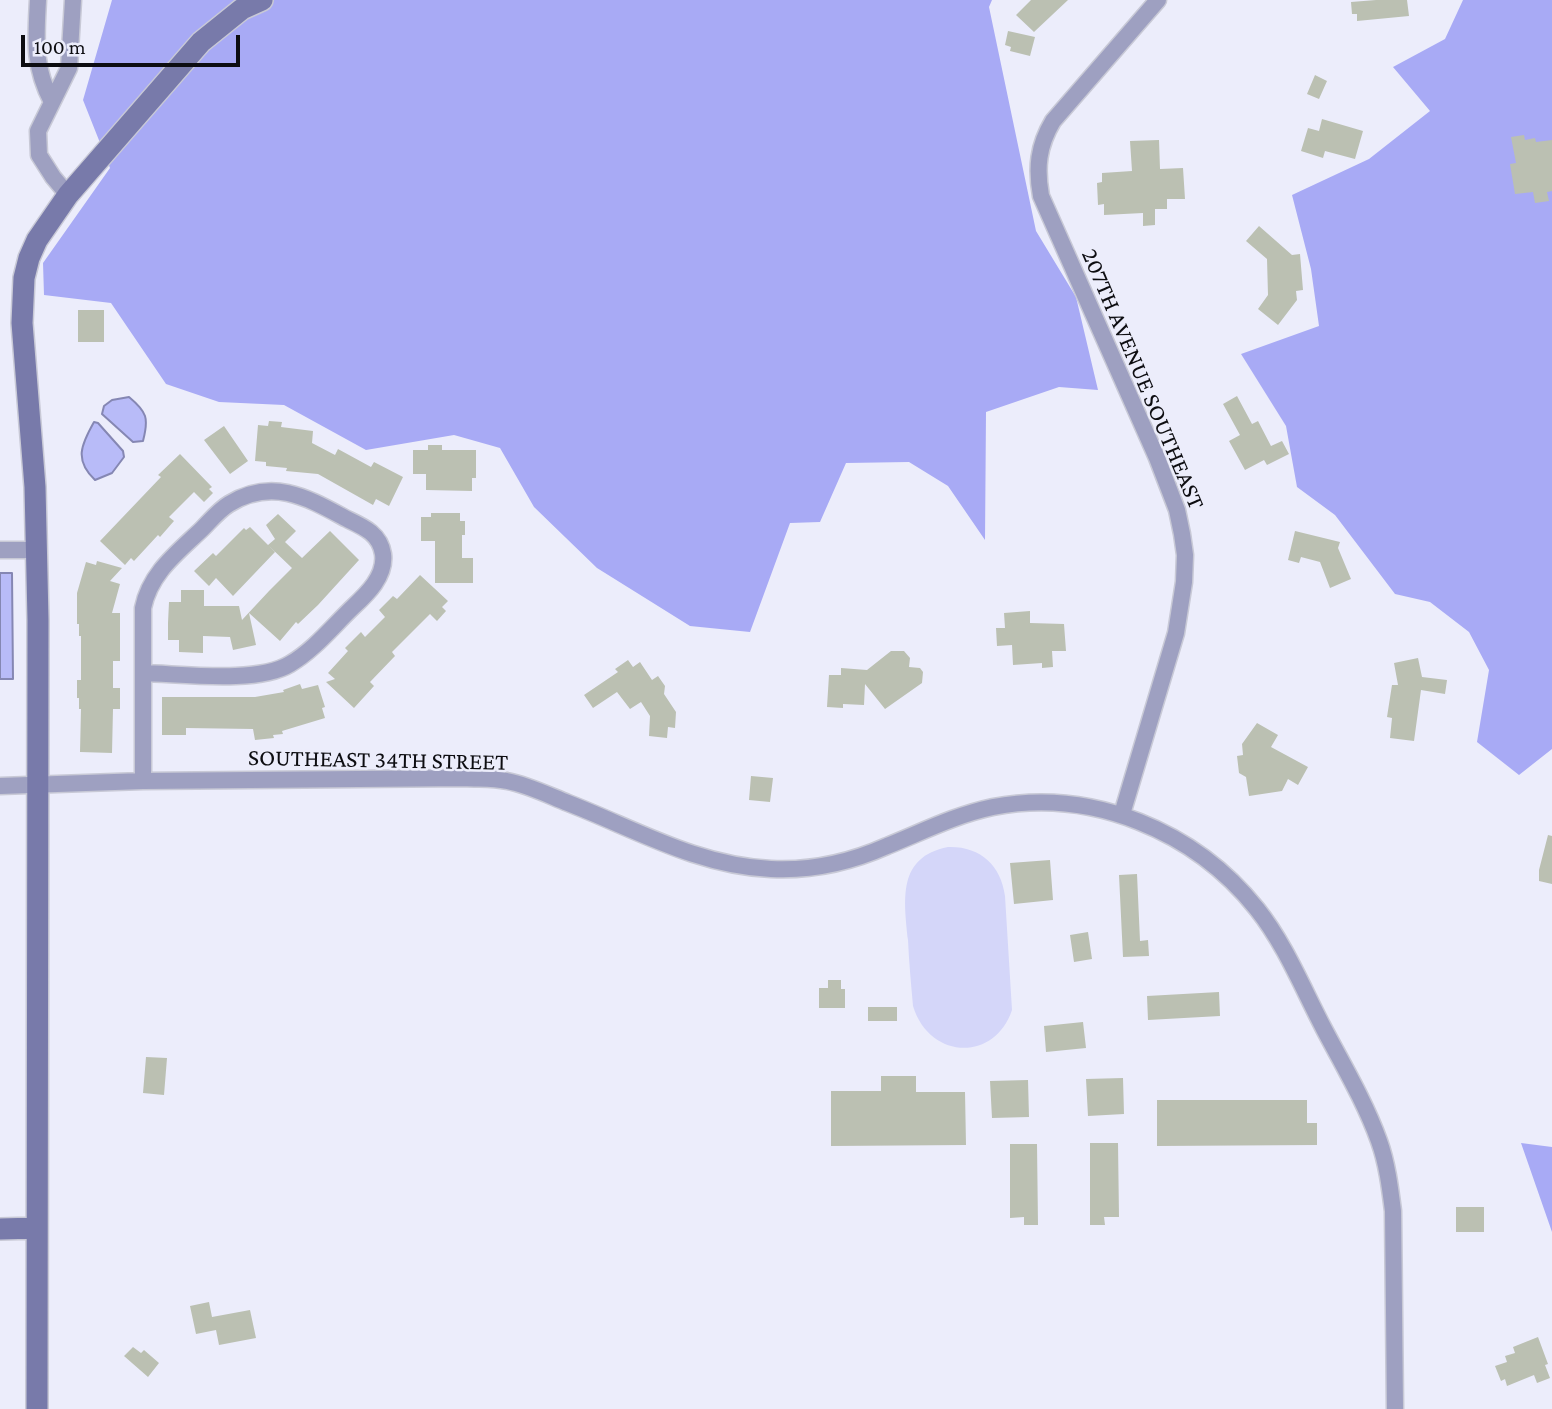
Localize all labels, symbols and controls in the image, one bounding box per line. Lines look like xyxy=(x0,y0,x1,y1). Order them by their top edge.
scale bar xyxy=(24,21,243,65)
text: 100 m xyxy=(34,35,86,59)
street label: 207TH AVENUE SOUTHEAST xyxy=(1075,244,1211,514)
street label: SOUTHEAST 34TH STREET xyxy=(248,743,508,777)

